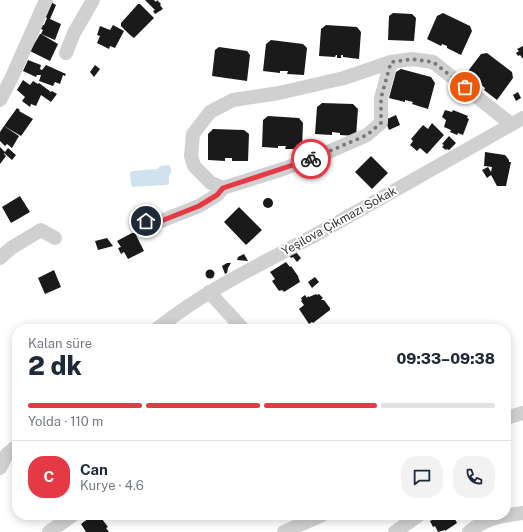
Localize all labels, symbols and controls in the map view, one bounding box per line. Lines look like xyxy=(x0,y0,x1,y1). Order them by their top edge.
pin xyxy=(448,70,482,104)
icon: bag xyxy=(454,76,476,98)
courier xyxy=(291,139,331,179)
icon: bike xyxy=(300,148,322,170)
street label: Yeşilova Çıkmazı Sokak xyxy=(279,183,399,258)
pin xyxy=(129,204,163,238)
icon: home xyxy=(135,210,157,232)
text: Kalan süre xyxy=(28,336,92,351)
text: 2 dk xyxy=(28,350,82,381)
text: 09:33–09:38 xyxy=(396,350,495,367)
text: Yolda · 110 m xyxy=(28,414,103,429)
button: chat xyxy=(401,456,443,498)
button: phone xyxy=(453,456,495,498)
text: Can xyxy=(80,461,108,478)
text: C xyxy=(44,468,54,485)
text: Kurye · 4.6 xyxy=(80,478,144,493)

